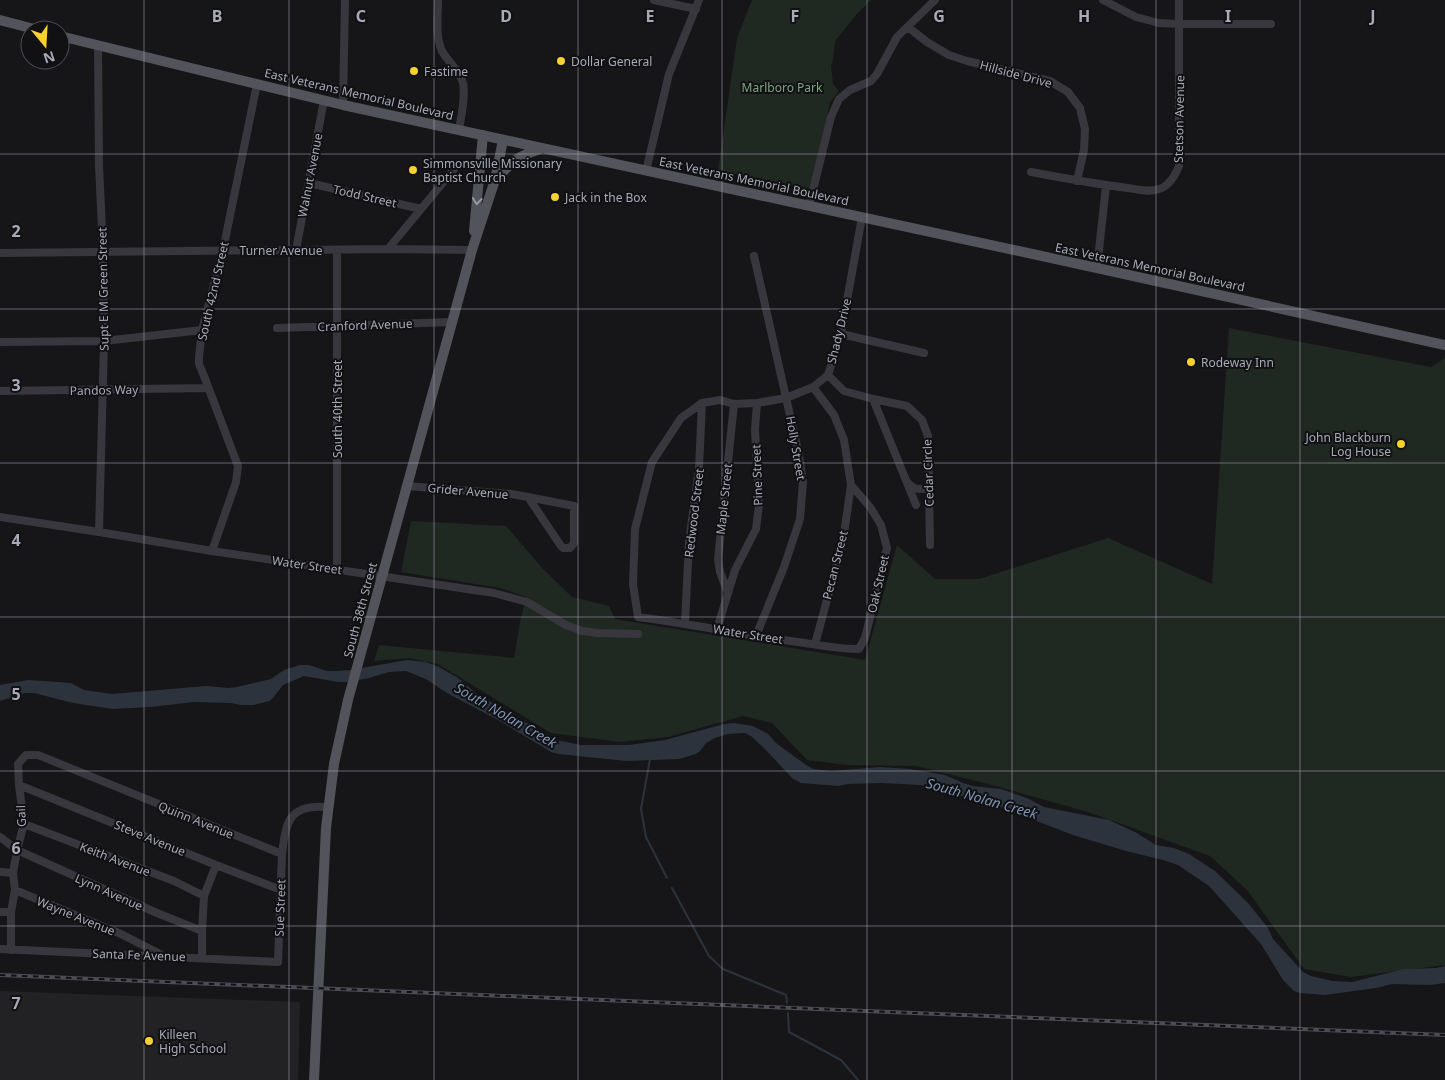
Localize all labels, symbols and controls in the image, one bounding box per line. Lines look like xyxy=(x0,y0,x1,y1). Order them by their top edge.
text: B xyxy=(212,5,222,27)
text: C xyxy=(356,5,366,27)
text: D xyxy=(500,5,512,27)
text: E xyxy=(646,5,655,27)
text: F xyxy=(791,5,799,27)
text: G xyxy=(933,5,945,27)
text: H xyxy=(1078,5,1090,27)
text: I xyxy=(1225,5,1231,27)
text: J xyxy=(1368,5,1376,27)
north arrow xyxy=(20,20,70,70)
text: N xyxy=(41,47,58,69)
place label: Dollar General xyxy=(571,53,652,70)
marker: Dollar General xyxy=(555,55,567,67)
street label: Hillside Drive xyxy=(978,56,1054,92)
place label: Fastime xyxy=(424,63,468,80)
street label: East Veterans Memorial Boulevard xyxy=(263,64,455,124)
marker: Fastime xyxy=(408,65,420,77)
street label: Stetson Avenue xyxy=(1170,75,1188,163)
park label: Marlboro Park xyxy=(742,79,823,96)
street label: Walnut Avenue xyxy=(294,131,327,218)
street label: East Veterans Memorial Boulevard xyxy=(658,153,850,209)
place label: Simmonsville Missionary Baptist Church xyxy=(423,155,563,186)
marker: Simmonsville Missionary Baptist Church xyxy=(407,164,419,176)
street label: Todd Street xyxy=(332,180,399,212)
place label: Jack in the Box xyxy=(564,189,647,206)
marker: Jack in the Box xyxy=(549,191,561,203)
one-way arrow xyxy=(472,198,483,206)
text: 2 xyxy=(11,220,21,242)
street label: Supt E M Green Street xyxy=(93,226,113,351)
street label: South 42nd Street xyxy=(193,239,233,342)
street label: East Veterans Memorial Boulevard xyxy=(1054,239,1246,295)
street label: Turner Avenue xyxy=(240,242,323,259)
street label: Shady Drive xyxy=(823,296,855,366)
street label: Cranford Avenue xyxy=(317,315,413,335)
place label: Rodeway Inn xyxy=(1201,354,1274,371)
marker: Rodeway Inn xyxy=(1185,356,1197,368)
street label: South 40th Street xyxy=(329,359,346,458)
text: 3 xyxy=(11,374,21,396)
street label: Pandos Way xyxy=(70,381,139,399)
street label: Holly Street xyxy=(782,414,810,482)
place label: John Blackburn Log House xyxy=(1305,429,1391,460)
marker: John Blackburn Log House xyxy=(1395,438,1407,450)
street label: Cedar Circle xyxy=(918,439,938,507)
street label: Pine Street xyxy=(747,443,767,506)
street label: Maple Street xyxy=(712,462,736,535)
street label: Redwood Street xyxy=(680,467,708,558)
street label: Grider Avenue xyxy=(427,479,509,503)
street label: Pecan Street xyxy=(818,528,852,601)
text: 4 xyxy=(11,529,21,551)
street label: Water Street xyxy=(271,552,344,578)
street label: Oak Street xyxy=(863,553,893,615)
street label: South 38th Street xyxy=(339,560,381,660)
street label: Water Street xyxy=(712,620,785,648)
water label: South Nolan Creek xyxy=(451,678,561,752)
text: 5 xyxy=(11,683,21,705)
water label: South Nolan Creek xyxy=(924,773,1041,823)
street label: Quinn Avenue xyxy=(156,797,236,843)
street label: Gail xyxy=(12,805,30,827)
street label: Steve Avenue xyxy=(112,816,188,860)
text: 6 xyxy=(11,837,21,859)
street label: Keith Avenue xyxy=(77,838,153,880)
street label: Lynn Avenue xyxy=(72,869,146,915)
street label: Sue Street xyxy=(271,878,290,937)
street label: Wayne Avenue xyxy=(34,893,118,940)
street label: Santa Fe Avenue xyxy=(92,945,186,965)
text: 7 xyxy=(11,992,21,1014)
place label: Killeen High School xyxy=(159,1026,226,1057)
marker: Killeen High School xyxy=(143,1035,155,1047)

